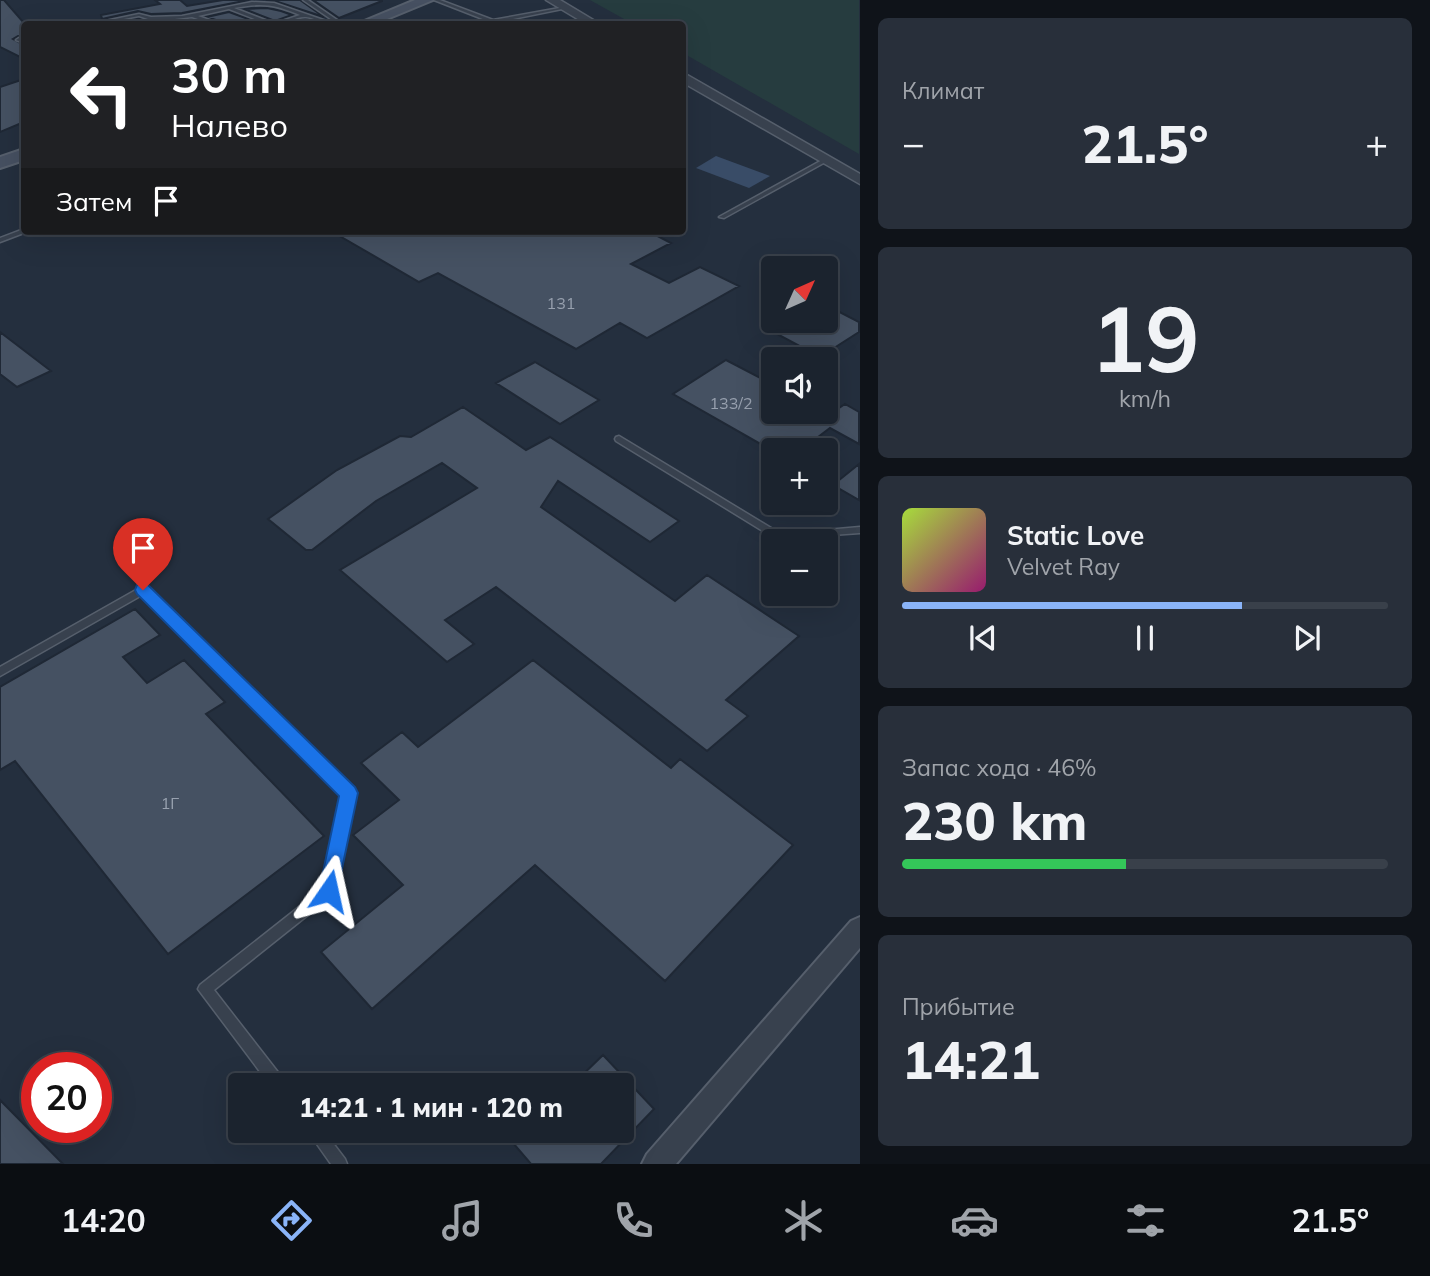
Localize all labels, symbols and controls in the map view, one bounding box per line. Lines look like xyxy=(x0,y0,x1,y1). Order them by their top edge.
text: 30 m xyxy=(171,44,287,105)
icon: left xyxy=(56,49,147,140)
text: Климат xyxy=(902,76,984,105)
text: Налево xyxy=(171,105,288,145)
text: 21.5° xyxy=(1081,111,1209,176)
text: − xyxy=(902,119,925,167)
text: + xyxy=(1365,119,1388,167)
icon: arrive xyxy=(147,182,185,220)
text: Затем xyxy=(56,185,133,218)
north arrow xyxy=(761,256,838,332)
map controls xyxy=(761,256,838,606)
text: 19 xyxy=(1090,281,1200,395)
house number: 131 xyxy=(547,293,575,313)
button: sound xyxy=(761,347,838,424)
text: km/h xyxy=(1119,384,1171,413)
house number: 133/2 xyxy=(710,393,752,413)
button: + xyxy=(761,438,838,515)
pin xyxy=(113,518,173,590)
text: Static Love xyxy=(1007,519,1144,552)
icon: arrive xyxy=(124,529,162,567)
button: − xyxy=(761,529,838,606)
text: Velvet Ray xyxy=(1007,552,1120,581)
icon: previous xyxy=(964,619,1002,657)
icon: pause xyxy=(1126,619,1164,657)
icon: next xyxy=(1288,619,1326,657)
text: Запас хода · 46% xyxy=(902,753,1097,782)
text: 230 km xyxy=(902,788,1087,853)
house number: 1Г xyxy=(161,793,179,813)
position arrow xyxy=(292,854,366,928)
text: Прибытие xyxy=(902,992,1015,1021)
text: 14:21 xyxy=(902,1027,1040,1092)
speed limit sign: 20 xyxy=(21,1052,112,1143)
text: 14:21 · 1 мин · 120 m xyxy=(299,1091,563,1124)
icon: directions xyxy=(267,1196,316,1245)
icon: music xyxy=(438,1196,487,1245)
icon: phone xyxy=(609,1196,658,1245)
icon: climate xyxy=(779,1196,828,1245)
icon: car xyxy=(950,1196,999,1245)
icon: filters xyxy=(1121,1196,1170,1245)
text: 14:20 xyxy=(61,1200,146,1240)
text: 21.5° xyxy=(1291,1200,1369,1240)

